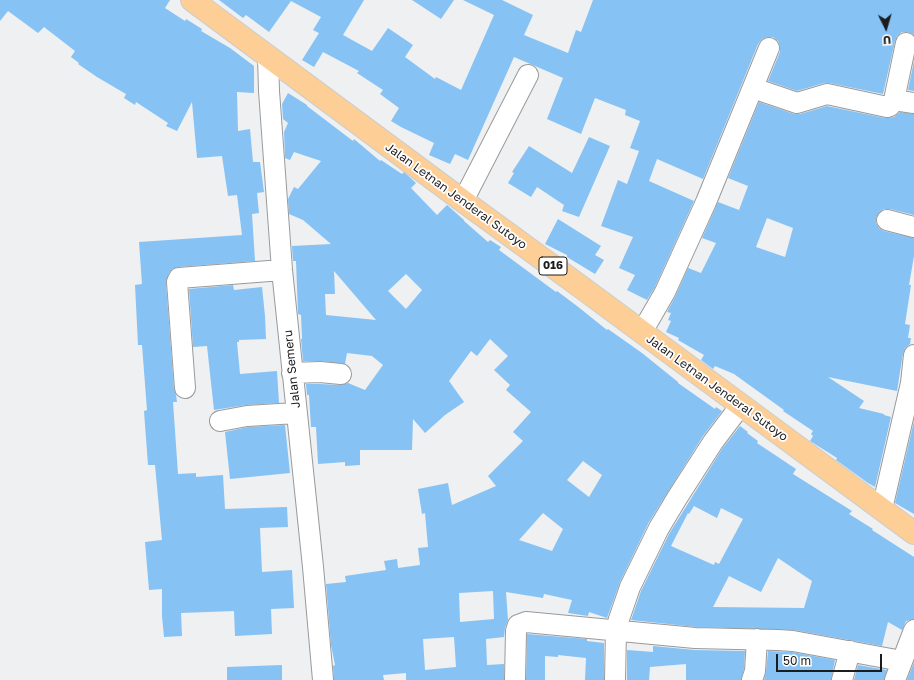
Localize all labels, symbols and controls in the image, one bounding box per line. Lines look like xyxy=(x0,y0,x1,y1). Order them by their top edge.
north arrow xyxy=(866,8,906,48)
text: U xyxy=(883,34,892,47)
street label: Jalan Letnan Jenderal Sutoyo xyxy=(382,140,530,252)
road number: 016 xyxy=(539,257,567,275)
street label: Jalan Semeru xyxy=(281,329,303,409)
street label: Jalan Letnan Jenderal Sutoyo xyxy=(643,332,791,444)
scale bar xyxy=(778,646,884,672)
text: 50 m xyxy=(783,653,811,668)

